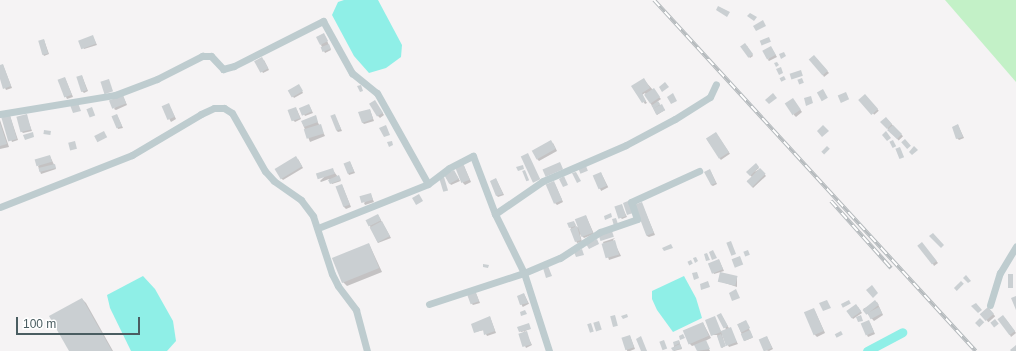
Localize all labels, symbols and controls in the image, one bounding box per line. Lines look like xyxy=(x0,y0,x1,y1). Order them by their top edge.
scale bar xyxy=(18,309,142,335)
text: 100 m xyxy=(23,317,56,331)

